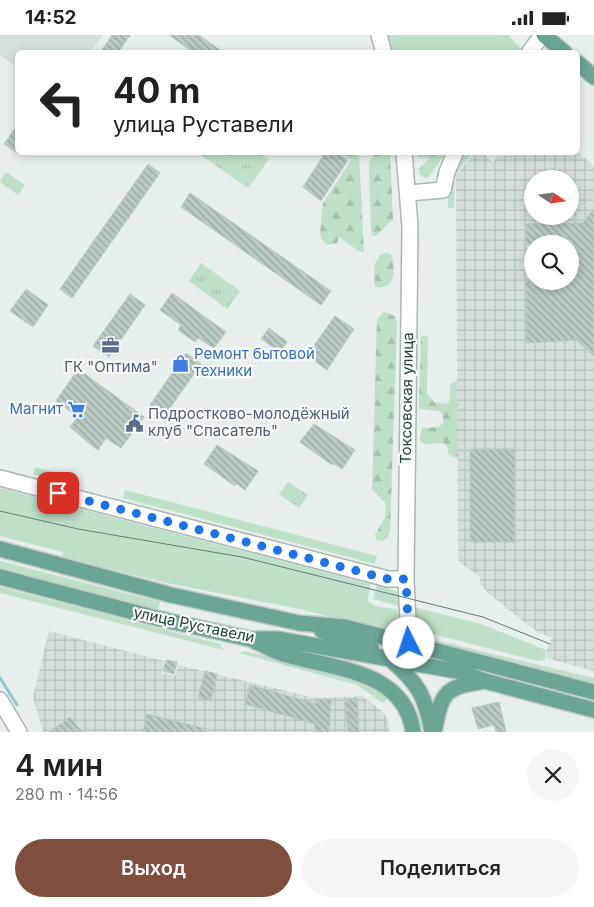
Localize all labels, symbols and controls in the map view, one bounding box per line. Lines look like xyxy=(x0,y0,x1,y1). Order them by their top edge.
text: 14:52 xyxy=(25,6,77,29)
text: 40 m xyxy=(113,69,201,111)
icon: left xyxy=(30,70,95,135)
text: улица Руставели xyxy=(113,111,294,137)
north arrow xyxy=(524,170,579,225)
map controls xyxy=(524,170,579,290)
button: search xyxy=(524,235,579,290)
street label: Токсовская улица xyxy=(396,332,417,464)
office icon: ГК "Оптима" xyxy=(101,336,121,356)
place label: Ремонт бытовой техники xyxy=(194,344,315,380)
shop icon: Ремонт бытовой техники xyxy=(170,353,190,373)
place label: ГК "Оптима" xyxy=(64,357,158,376)
place label: Магнит xyxy=(10,399,63,418)
supermarket icon: Магнит xyxy=(67,399,87,419)
place label: Подростково-молодёжный клуб "Спасатель" xyxy=(148,404,350,440)
public building icon: Подростково-молодёжный клуб "Спасатель" xyxy=(124,413,144,433)
pin xyxy=(37,472,79,514)
icon: arrive xyxy=(44,479,72,507)
street label: улица Руставели xyxy=(132,602,256,647)
position arrow xyxy=(382,616,434,668)
text: 4 мин xyxy=(15,747,103,783)
button: close xyxy=(527,749,579,801)
text: 280 m · 14:56 xyxy=(15,784,118,804)
button: Выход xyxy=(15,839,292,897)
button: Поделиться xyxy=(302,839,579,897)

